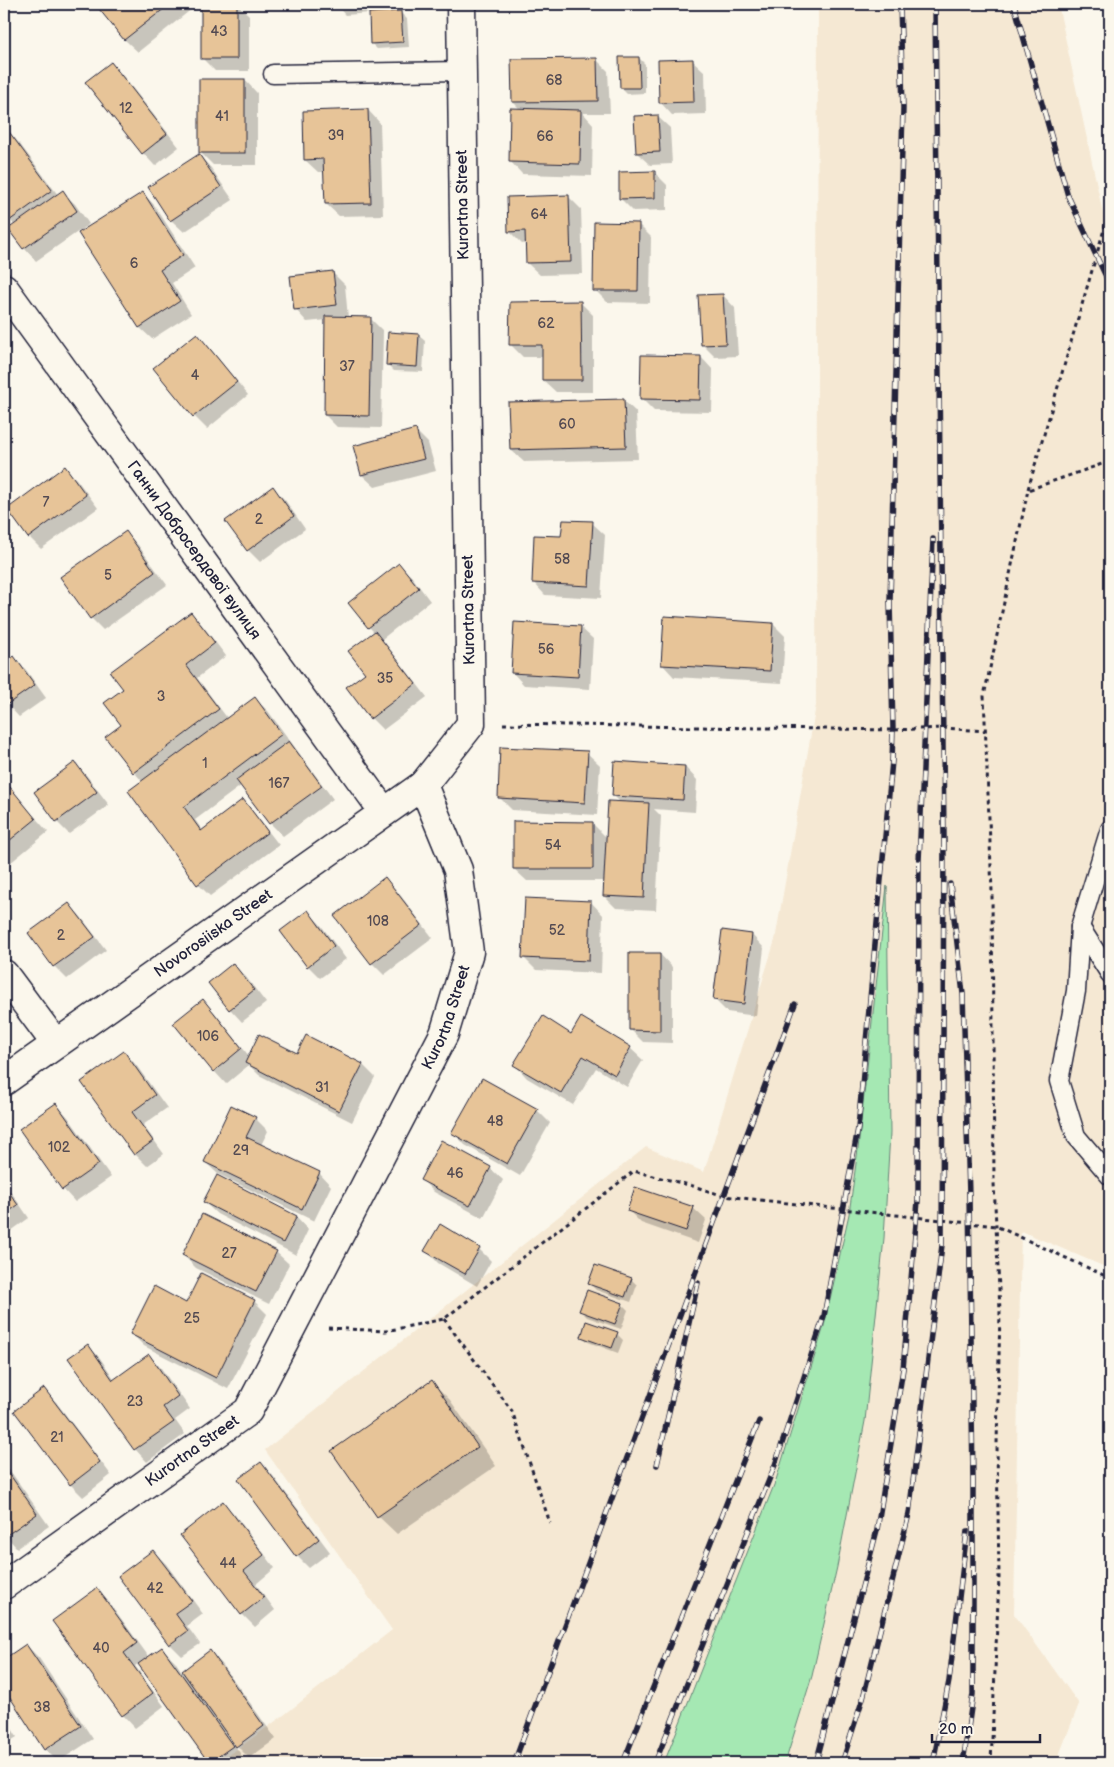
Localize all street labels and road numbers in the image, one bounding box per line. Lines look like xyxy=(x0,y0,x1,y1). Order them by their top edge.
street label: Kurortna Street xyxy=(453,150,473,260)
street label: Ганни Добросердової вулиця xyxy=(123,457,265,643)
street label: Kurortna Street xyxy=(459,555,479,665)
street label: Novorosiiska Street xyxy=(150,885,276,981)
street label: Kurortna Street xyxy=(418,963,474,1073)
street label: Kurortna Street xyxy=(142,1411,243,1491)

